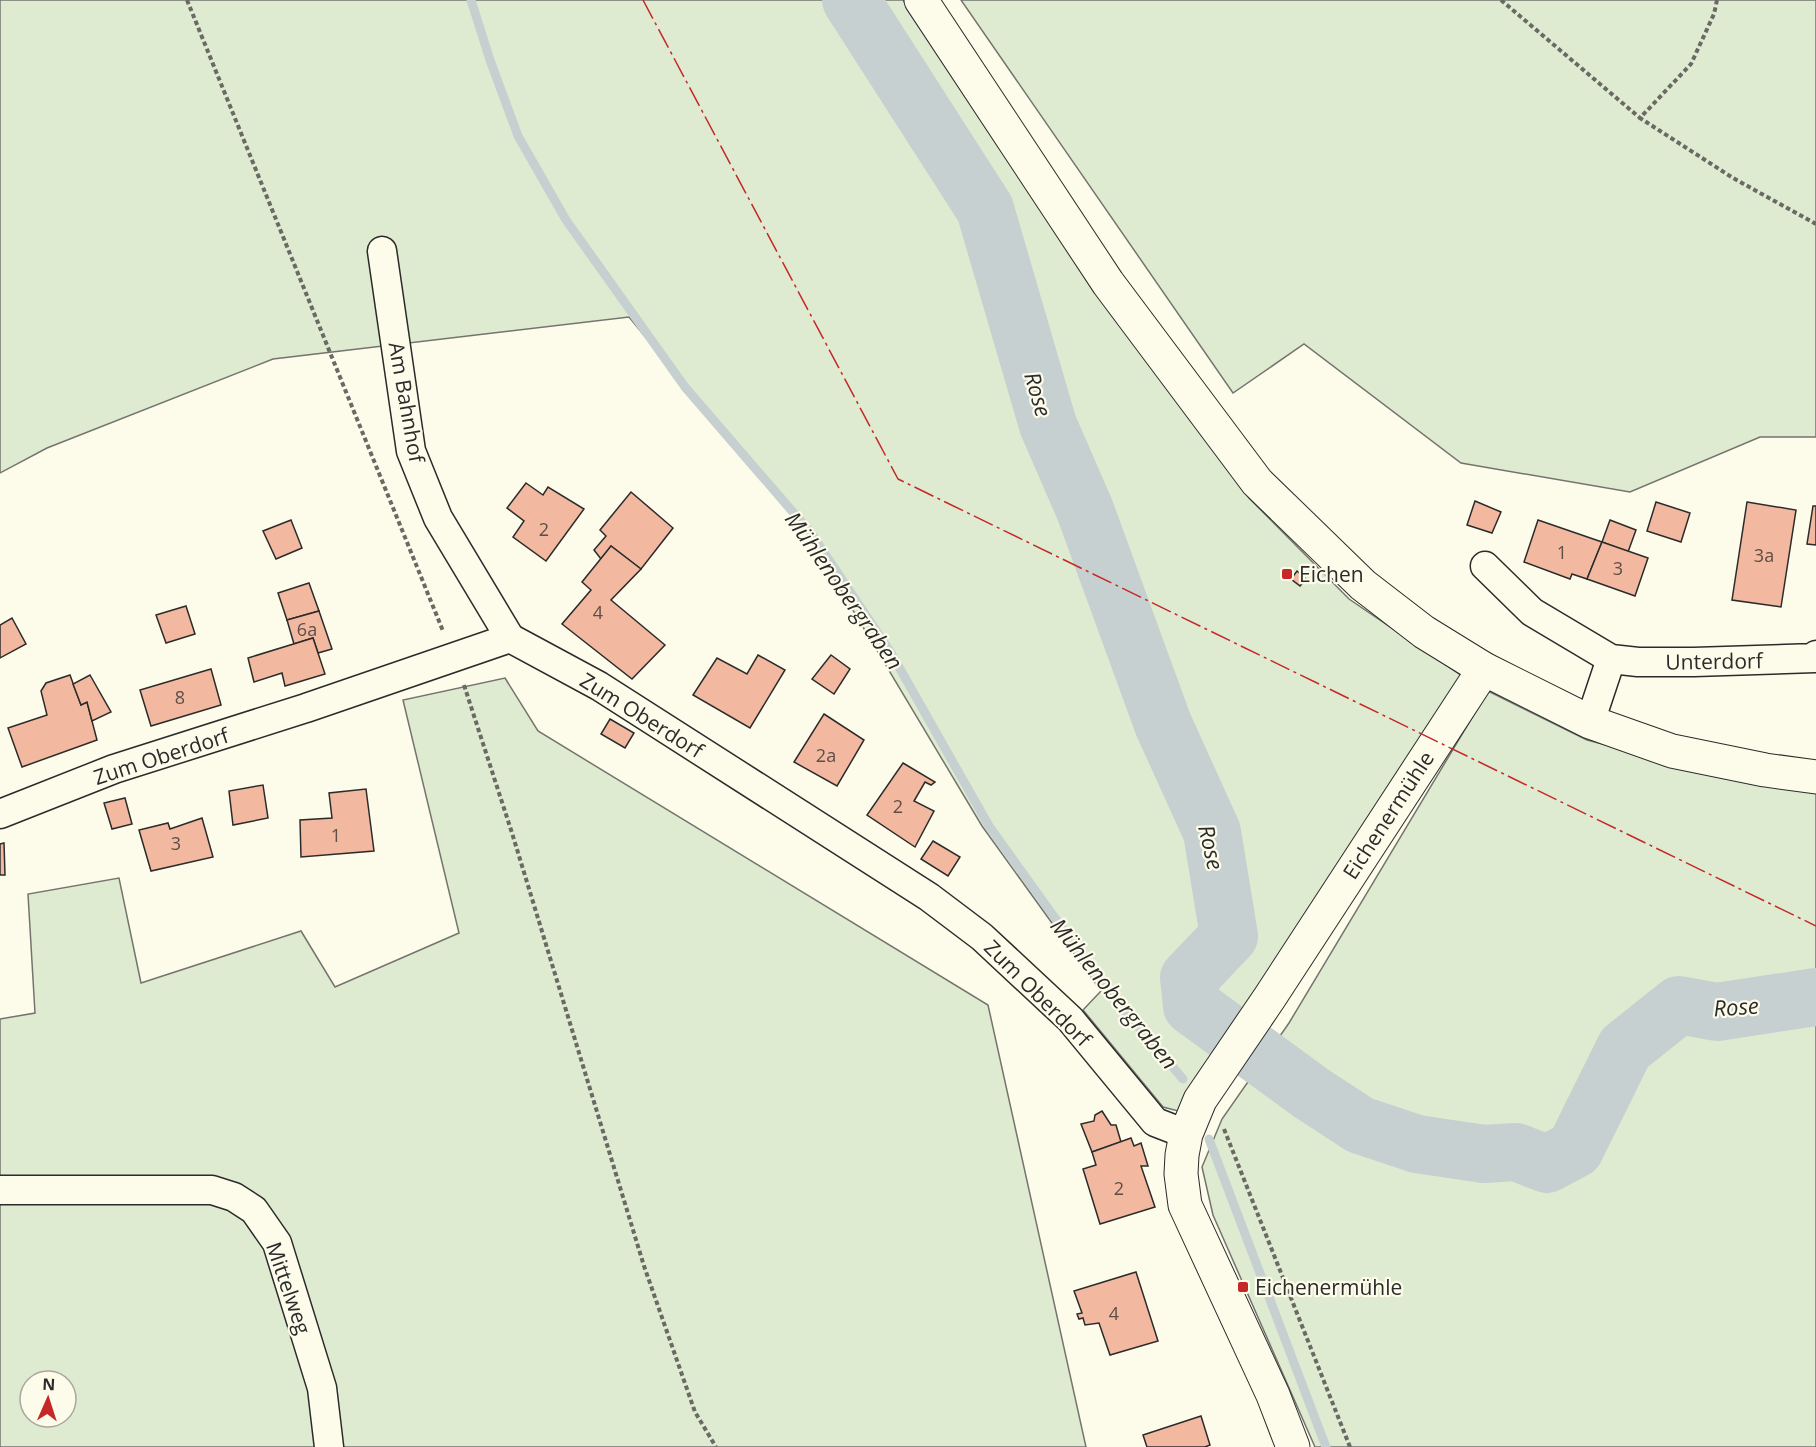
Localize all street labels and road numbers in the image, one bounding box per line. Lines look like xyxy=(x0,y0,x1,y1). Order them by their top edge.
street label: Am Bahnhof xyxy=(383,340,432,466)
street label: Unterdorf xyxy=(1665,646,1765,676)
street label: Zum Oberdorf xyxy=(575,666,711,765)
street label: Zum Oberdorf xyxy=(90,720,234,791)
street label: Eichenermühle xyxy=(1336,746,1440,884)
street label: Zum Oberdorf xyxy=(978,933,1099,1054)
street label: Mittelweg xyxy=(260,1238,318,1338)

